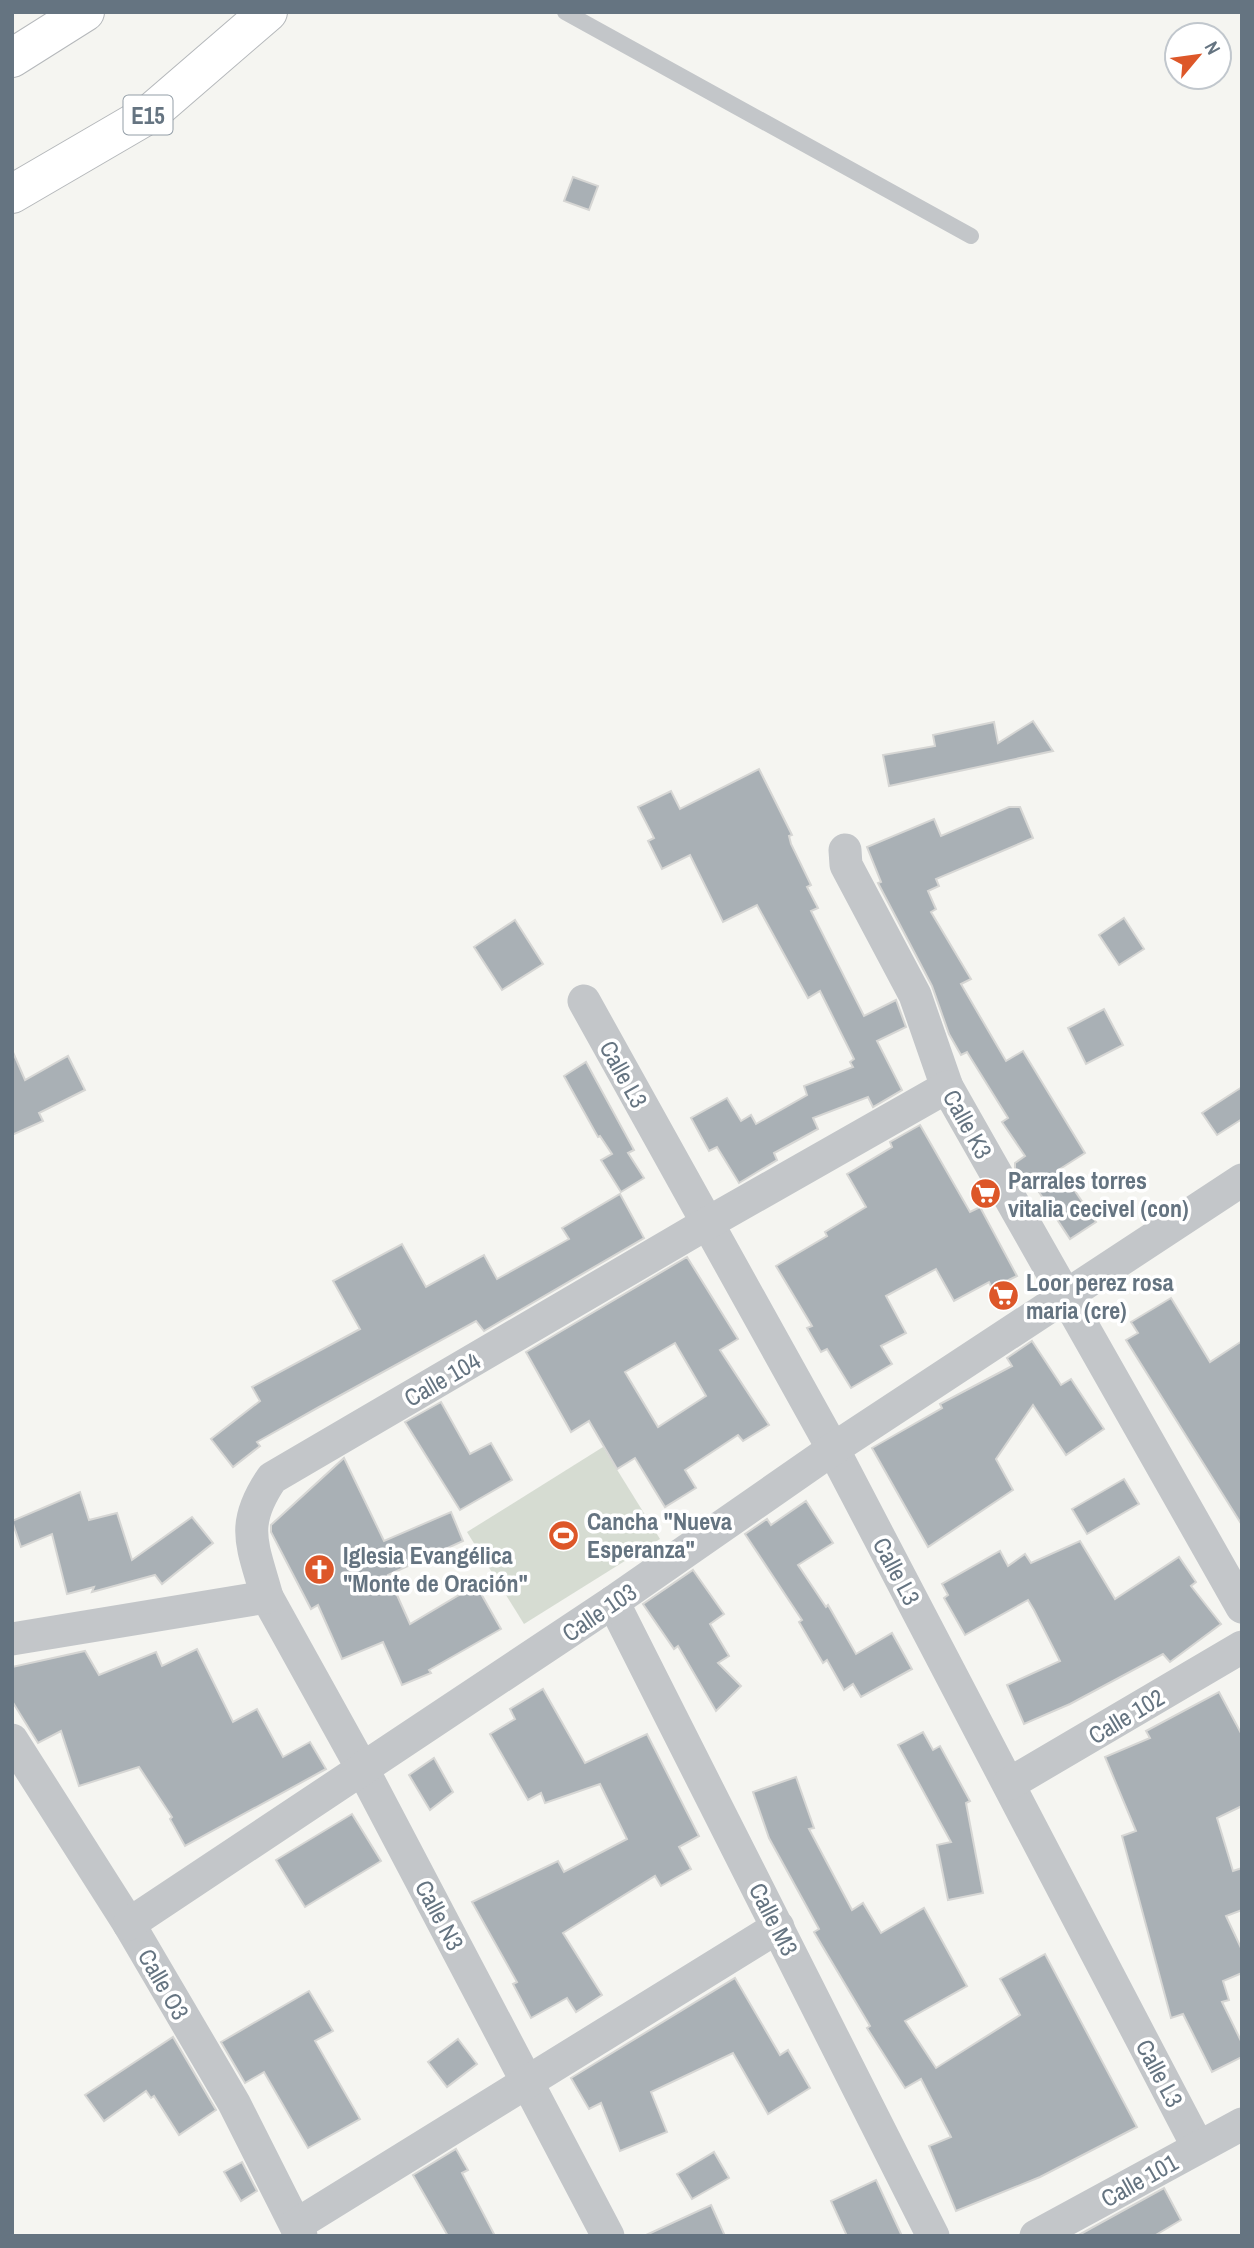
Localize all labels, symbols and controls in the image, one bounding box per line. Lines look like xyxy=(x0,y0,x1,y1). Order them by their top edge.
north arrow xyxy=(1163,21,1233,91)
text: N xyxy=(1199,37,1227,59)
road number: E15 xyxy=(124,96,172,134)
street label: Calle L3 xyxy=(593,1035,655,1113)
street label: Calle K3 xyxy=(936,1084,1000,1164)
place label: Parrales torres vitalia cecivel (con) xyxy=(1008,1164,1189,1224)
supermarket icon: Parrales torres vitalia cecivel (con) xyxy=(968,1177,1002,1211)
place label: Loor perez rosa maria (cre) xyxy=(1026,1266,1174,1326)
supermarket icon: Loor perez rosa maria (cre) xyxy=(986,1279,1020,1313)
street label: Calle 104 xyxy=(398,1344,486,1414)
place label: Cancha "Nueva Esperanza" xyxy=(587,1505,732,1565)
sports icon: Cancha "Nueva Esperanza" xyxy=(547,1518,581,1552)
street label: Calle L3 xyxy=(866,1532,928,1610)
place label: Iglesia Evangélica "Monte de Oración" xyxy=(343,1539,528,1599)
church icon: Iglesia Evangélica "Monte de Oración" xyxy=(303,1552,337,1586)
street label: Calle 103 xyxy=(556,1575,642,1649)
street label: Calle 102 xyxy=(1082,1681,1170,1751)
street label: Calle N3 xyxy=(408,1874,472,1956)
street label: Calle M3 xyxy=(742,1877,806,1961)
street label: Calle O3 xyxy=(131,1943,197,2025)
street label: Calle L3 xyxy=(1129,2034,1191,2112)
street label: Calle 101 xyxy=(1095,2146,1183,2214)

